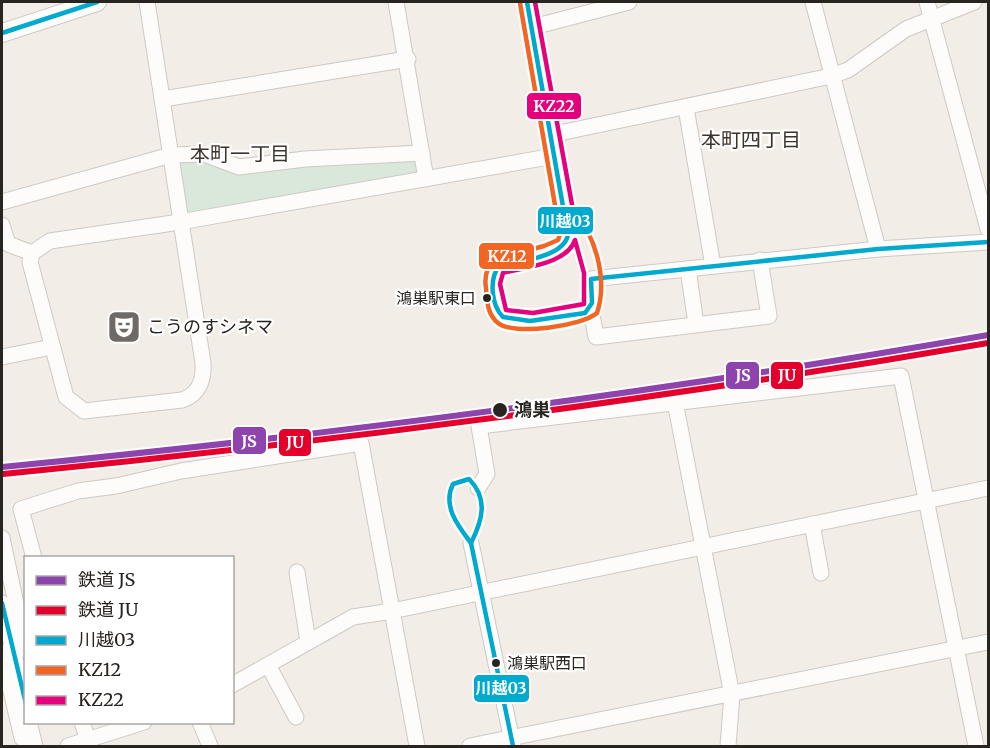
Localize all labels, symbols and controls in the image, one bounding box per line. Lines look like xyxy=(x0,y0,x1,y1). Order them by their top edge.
line badge: KZ22 xyxy=(526,92,582,120)
text: KZ22 xyxy=(533,96,575,116)
district label: 本町四丁目 xyxy=(701,127,801,152)
district label: 本町一丁目 xyxy=(190,141,290,166)
line badge: 川越03 xyxy=(537,206,594,235)
text: 川越03 xyxy=(539,211,591,231)
line badge: KZ12 xyxy=(478,242,535,270)
text: KZ12 xyxy=(487,246,527,266)
place label: 鴻巣駅東口 xyxy=(396,288,476,308)
marker: 鴻巣駅東口 xyxy=(481,292,493,304)
theatre icon: こうのすシネマ xyxy=(106,309,142,345)
place label: こうのすシネマ xyxy=(147,315,273,338)
line badge: JS xyxy=(725,361,760,390)
line badge: JU xyxy=(770,361,804,390)
text: JS xyxy=(734,365,751,385)
text: JU xyxy=(777,365,796,385)
place label: 鴻巣 xyxy=(514,398,550,421)
marker: 鴻巣 xyxy=(491,401,509,419)
line badge: JS xyxy=(232,426,267,455)
line badge: JU xyxy=(278,428,312,457)
text: JS xyxy=(240,431,257,451)
text: JU xyxy=(285,432,304,452)
legend xyxy=(24,556,234,724)
text: 鉄道 JS xyxy=(78,568,135,591)
text: 鉄道 JU xyxy=(78,598,139,621)
text: 川越03 xyxy=(78,628,135,651)
place label: 鴻巣駅西口 xyxy=(507,653,587,673)
marker: 鴻巣駅西口 xyxy=(490,657,502,669)
text: KZ12 xyxy=(78,658,121,681)
line badge: 川越03 xyxy=(473,674,530,703)
text: 川越03 xyxy=(475,678,527,698)
text: KZ22 xyxy=(78,688,124,711)

